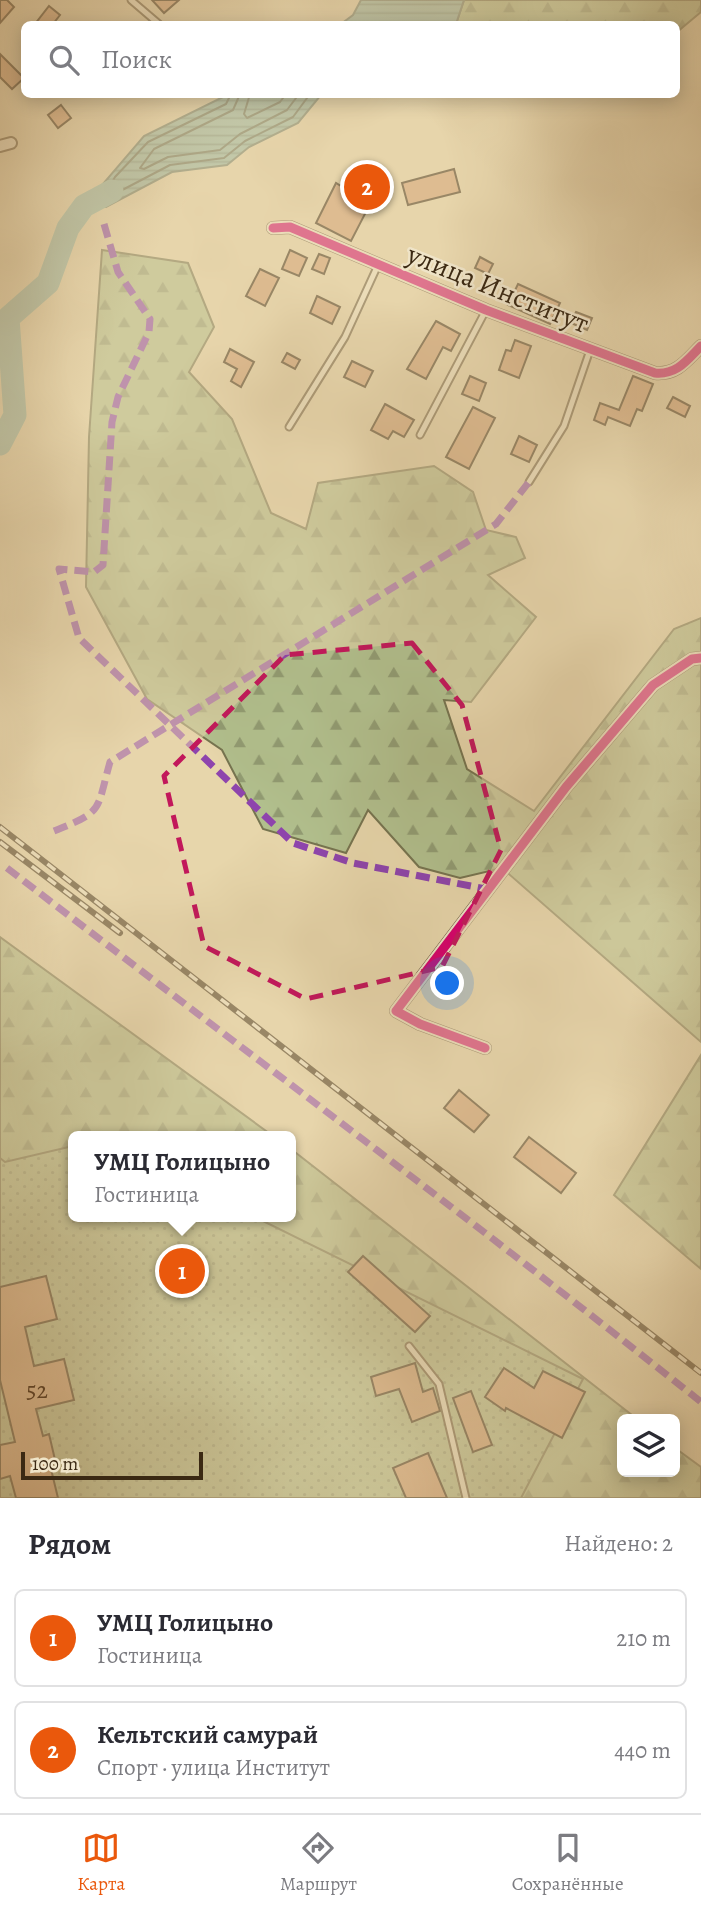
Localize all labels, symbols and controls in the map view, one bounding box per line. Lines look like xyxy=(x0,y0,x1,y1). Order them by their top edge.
search box xyxy=(21,21,680,98)
icon: search xyxy=(45,41,83,79)
text: Поиск xyxy=(101,42,172,77)
pin: 2 xyxy=(344,161,390,213)
street label: улица Институт xyxy=(401,235,594,343)
your location xyxy=(430,966,464,1000)
popup xyxy=(68,1131,296,1222)
text: УМЦ Голицыно xyxy=(94,1144,270,1179)
text: Гостиница xyxy=(94,1179,199,1210)
pin: 1 xyxy=(159,1245,205,1297)
house number: 52 xyxy=(26,1374,48,1406)
map controls xyxy=(617,1414,680,1477)
button: layers xyxy=(617,1414,680,1477)
scale bar xyxy=(21,1449,203,1481)
text: 100 m xyxy=(32,1451,78,1477)
text: Рядом xyxy=(28,1524,111,1564)
text: Найдено: 2 xyxy=(564,1528,673,1559)
text: УМЦ Голицыно xyxy=(97,1605,273,1640)
text: 1 xyxy=(49,1623,57,1654)
text: 210 m xyxy=(616,1623,671,1654)
text: Гостиница xyxy=(97,1640,202,1671)
text: Кельтский самурай xyxy=(97,1717,318,1752)
text: 2 xyxy=(47,1735,59,1766)
text: 440 m xyxy=(614,1735,671,1766)
text: Спорт · улица Институт xyxy=(97,1752,330,1783)
tab: Карта xyxy=(77,1829,125,1897)
tab: Маршрут xyxy=(280,1829,357,1897)
tab: Сохранённые xyxy=(512,1829,624,1897)

